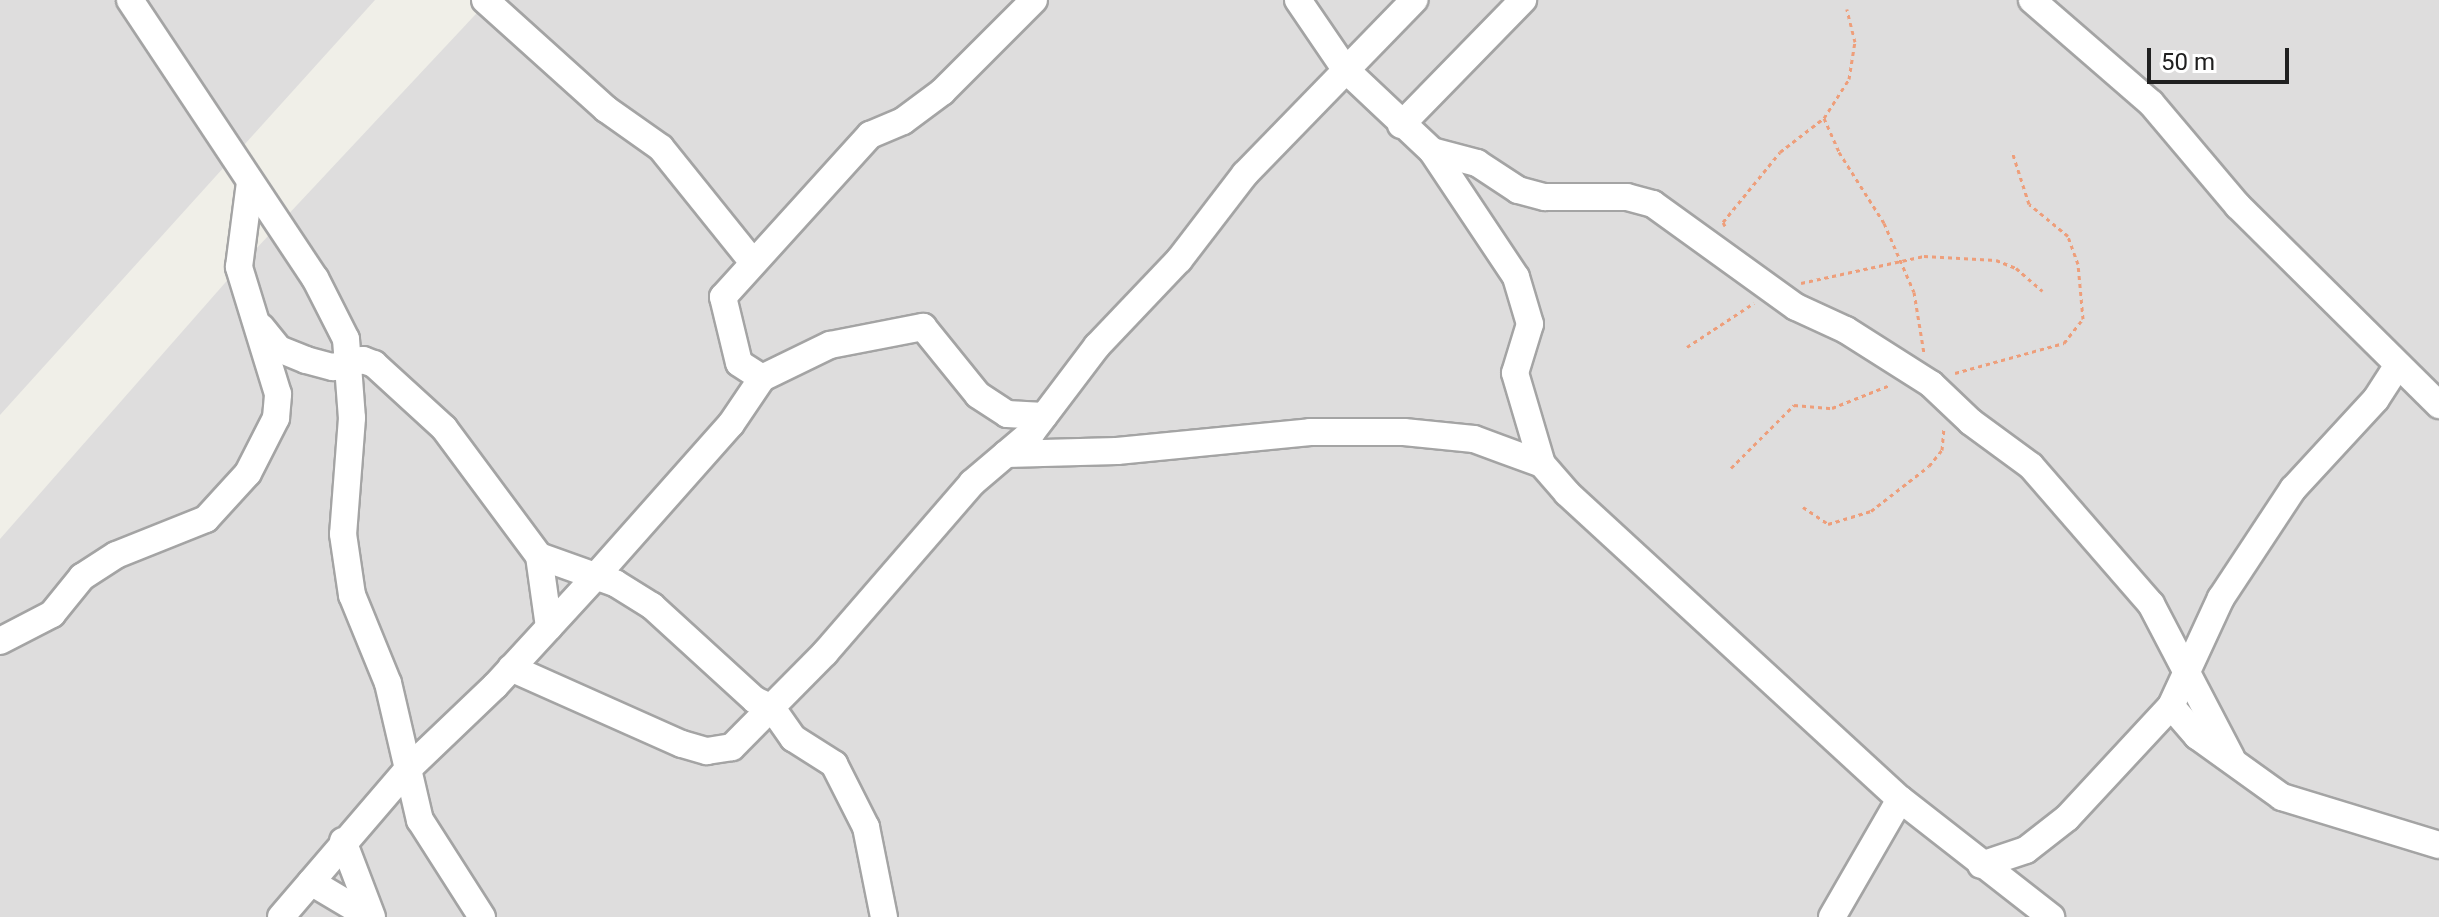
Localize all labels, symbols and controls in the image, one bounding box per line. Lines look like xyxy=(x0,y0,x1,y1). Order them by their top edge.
scale bar xyxy=(2151,32,2293,82)
text: 50 m xyxy=(2161,48,2215,76)

